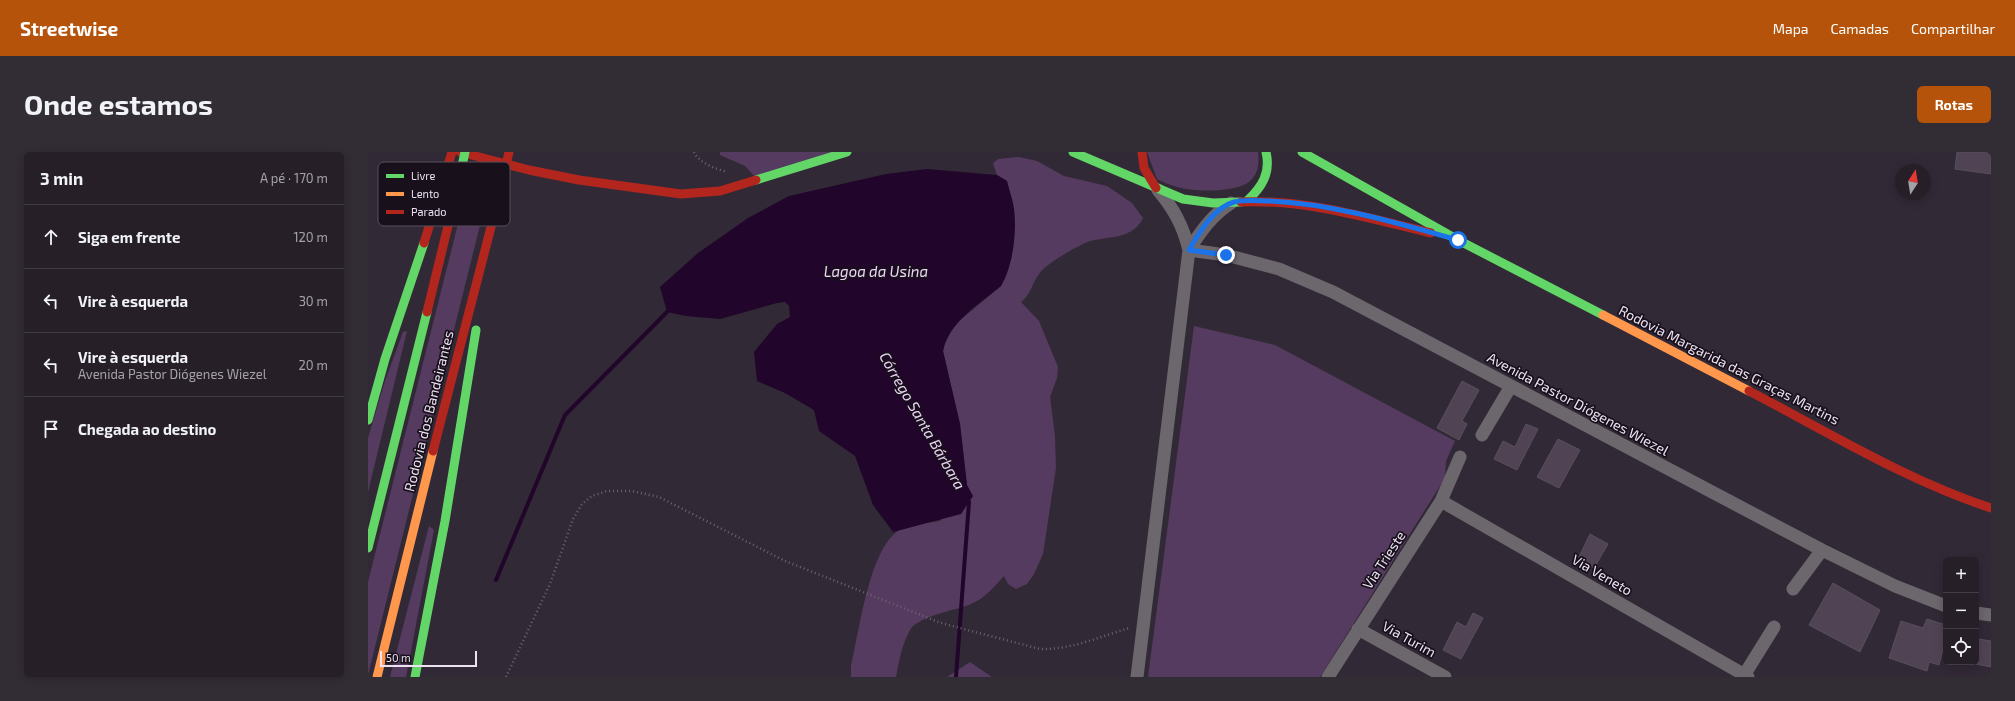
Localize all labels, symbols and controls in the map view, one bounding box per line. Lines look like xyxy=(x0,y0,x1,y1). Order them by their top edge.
text: Streetwise xyxy=(20,17,118,40)
text: Mapa xyxy=(1773,20,1809,37)
text: Camadas xyxy=(1831,20,1889,37)
text: Compartilhar xyxy=(1911,20,1995,37)
button: Rotas xyxy=(1917,86,1991,123)
text: Onde estamos xyxy=(24,87,213,121)
legend xyxy=(378,162,510,226)
north arrow xyxy=(1895,164,1931,200)
text: 3 min xyxy=(40,168,83,188)
text: Livre xyxy=(411,169,435,182)
text: A pé · 170 m xyxy=(260,170,328,186)
text: Lento xyxy=(411,187,439,200)
text: Parado xyxy=(411,205,447,218)
icon: ahead xyxy=(40,226,62,248)
text: Siga em frente xyxy=(78,228,180,246)
text: 120 m xyxy=(293,229,328,245)
route start xyxy=(1449,231,1467,249)
route end xyxy=(1217,246,1235,264)
water label: Lagoa da Usina xyxy=(824,262,928,280)
icon: left xyxy=(40,290,62,312)
text: Vire à esquerda xyxy=(78,292,188,310)
text: 30 m xyxy=(299,293,328,309)
street label: Rodovia Margarida das Graças Martins xyxy=(1616,301,1842,429)
street label: Rodovia dos Bandeirantes xyxy=(400,329,457,493)
text: Vire à esquerda xyxy=(78,348,188,366)
street label: Avenida Pastor Diógenes Wiezel xyxy=(1485,348,1673,459)
water label: Córrego Santa Bárbara xyxy=(876,349,970,492)
icon: left xyxy=(40,354,62,376)
text: 20 m xyxy=(299,357,328,373)
text: Avenida Pastor Diógenes Wiezel xyxy=(78,366,267,382)
icon: arrive xyxy=(40,418,62,440)
text: Chegada ao destino xyxy=(78,420,216,438)
street label: Via Trieste xyxy=(1359,527,1409,592)
street label: Via Veneto xyxy=(1569,550,1636,599)
map controls xyxy=(1943,557,1979,665)
button: + xyxy=(1943,557,1979,593)
button: − xyxy=(1943,593,1979,629)
street label: Via Turim xyxy=(1379,617,1439,660)
button: locate xyxy=(1943,629,1979,665)
scale bar xyxy=(380,649,477,668)
text: 50 m xyxy=(386,651,411,664)

